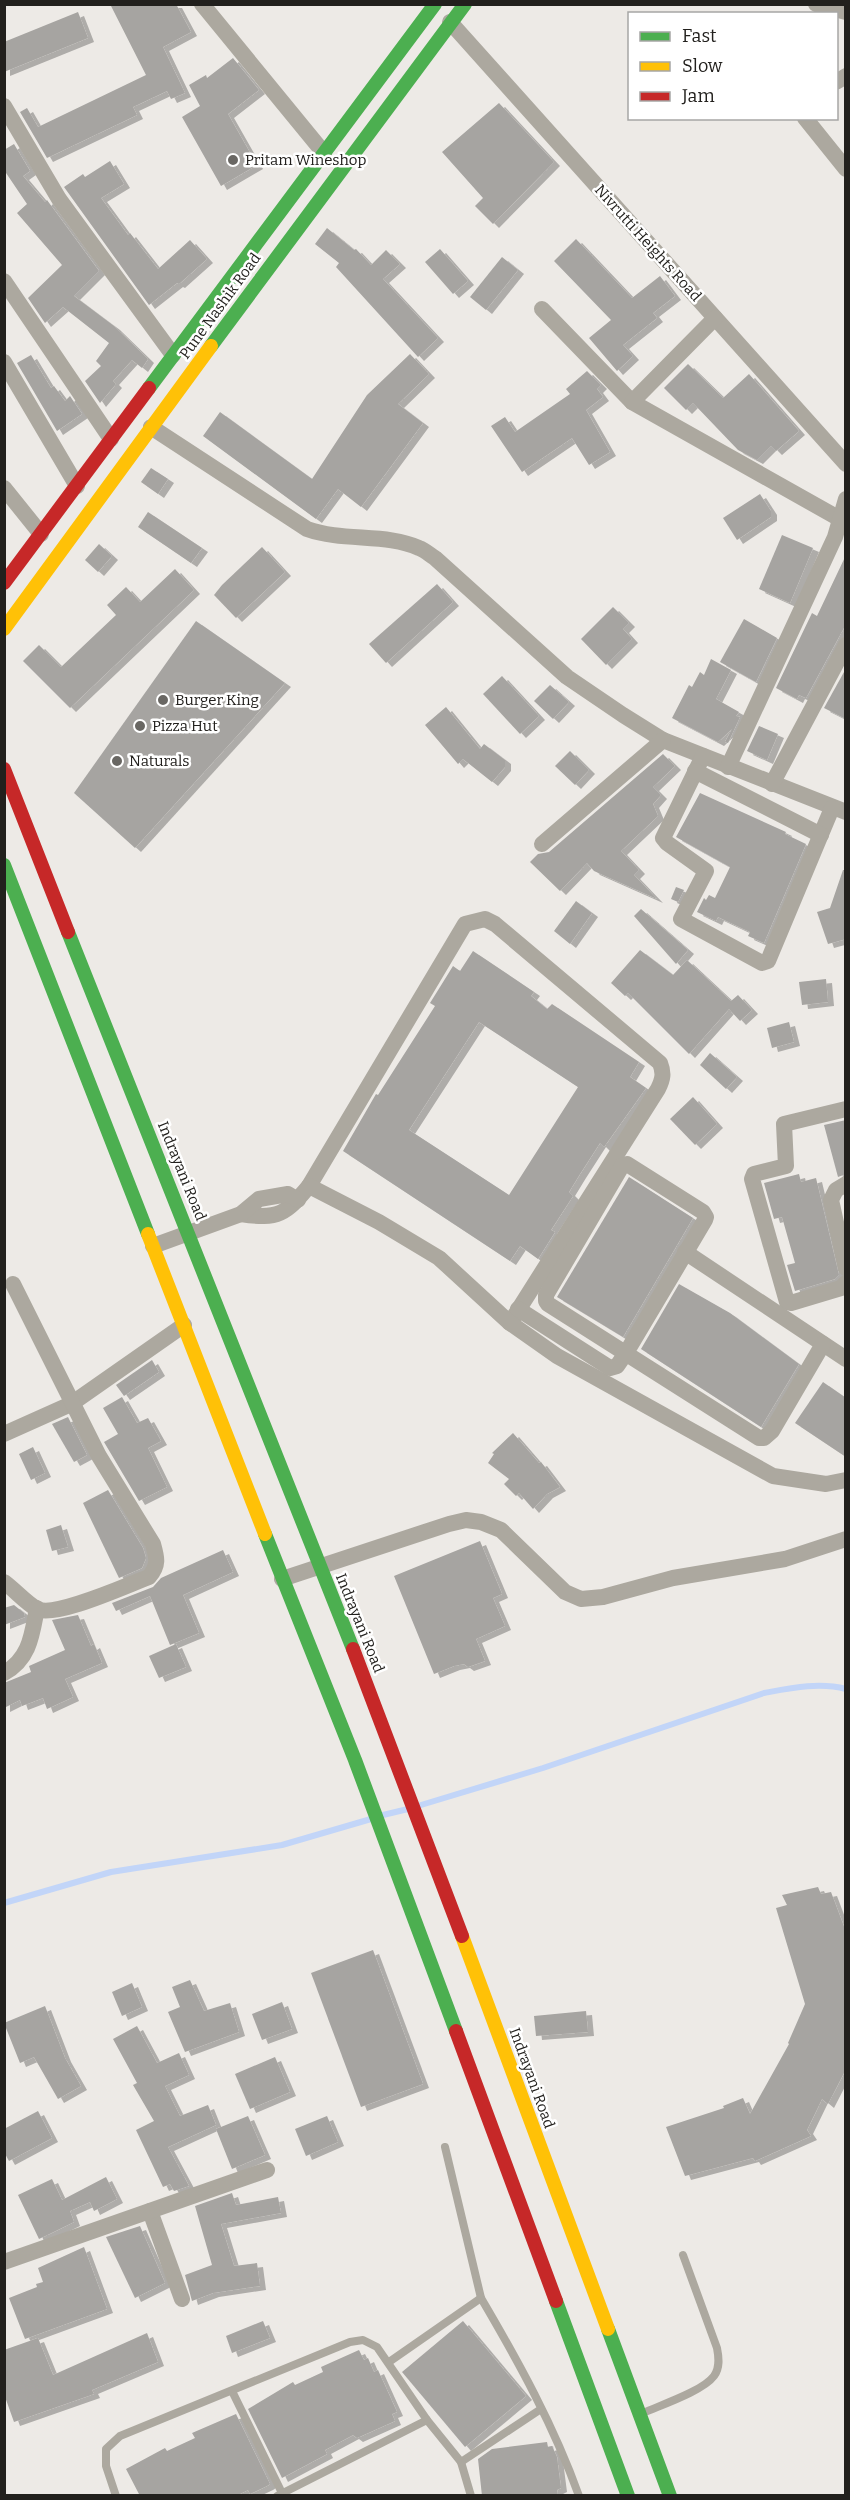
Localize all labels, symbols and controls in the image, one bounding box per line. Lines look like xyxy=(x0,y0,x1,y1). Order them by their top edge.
legend xyxy=(628,12,838,120)
text: Fast xyxy=(682,25,717,47)
text: Slow xyxy=(682,55,723,77)
text: Jam xyxy=(681,85,715,107)
place label: Pritam Wineshop xyxy=(245,151,366,169)
marker: Pritam Wineshop xyxy=(226,153,240,167)
street label: Nivrutti Heights Road xyxy=(591,181,705,305)
street label: Pune Nashik Road xyxy=(176,250,264,362)
place label: Burger King xyxy=(175,691,259,709)
marker: Burger King xyxy=(156,693,170,707)
place label: Pizza Hut xyxy=(152,717,218,735)
marker: Pizza Hut xyxy=(133,719,147,733)
place label: Naturals xyxy=(129,752,189,770)
marker: Naturals xyxy=(110,754,124,768)
street label: Indrayani Road xyxy=(154,1119,210,1223)
street label: Indrayani Road xyxy=(332,1571,388,1675)
street label: Indrayani Road xyxy=(505,2025,559,2131)

